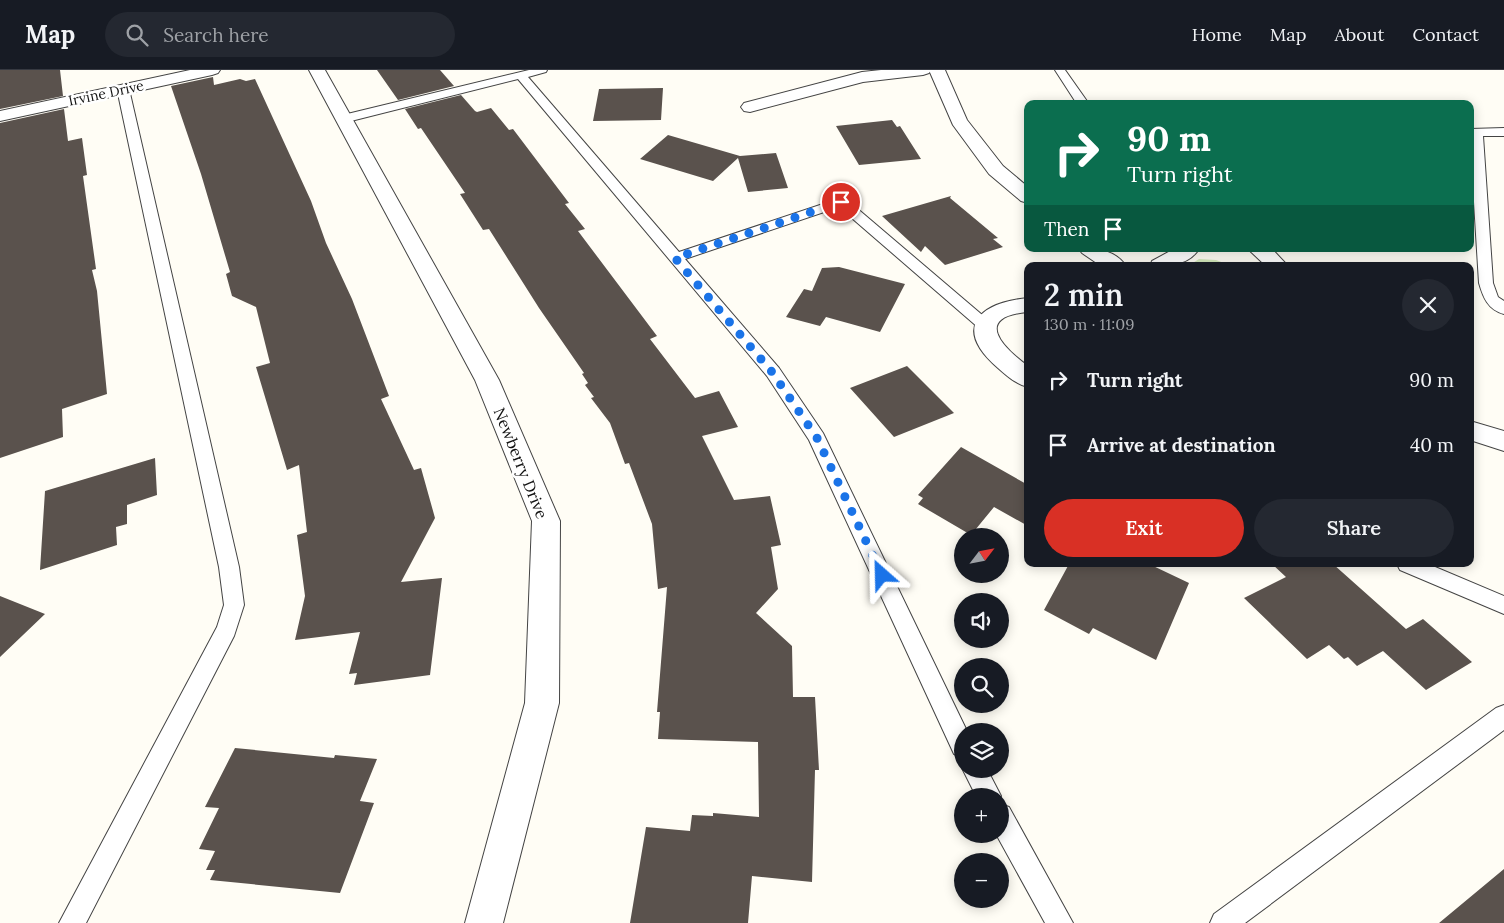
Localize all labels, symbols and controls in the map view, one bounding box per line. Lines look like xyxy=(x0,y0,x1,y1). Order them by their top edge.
search box xyxy=(105,12,455,57)
text: Map xyxy=(25,19,75,50)
icon: search xyxy=(123,21,151,49)
text: Search here xyxy=(163,23,269,47)
text: Home xyxy=(1192,23,1242,46)
text: Map xyxy=(1270,23,1306,46)
text: About xyxy=(1334,23,1384,46)
text: Contact xyxy=(1412,23,1479,46)
street label: Irvine Drive xyxy=(67,76,146,110)
text: 90 m xyxy=(1127,116,1211,161)
icon: right xyxy=(1044,120,1109,185)
text: Turn right xyxy=(1127,160,1232,188)
pin xyxy=(820,181,862,223)
icon: arrive xyxy=(827,188,855,216)
icon: arrive xyxy=(1099,215,1127,243)
text: Then xyxy=(1044,217,1089,241)
text: 2 min xyxy=(1044,276,1123,314)
button: close xyxy=(1402,279,1454,331)
text: 130 m · 11:09 xyxy=(1044,314,1134,334)
icon: right xyxy=(1044,366,1072,394)
text: Turn right xyxy=(1087,368,1183,392)
text: 90 m xyxy=(1409,368,1454,392)
street label: Newberry Drive xyxy=(490,404,553,522)
icon: arrive xyxy=(1044,431,1072,459)
text: Arrive at destination xyxy=(1087,433,1276,457)
text: 40 m xyxy=(1410,433,1454,457)
button: Exit xyxy=(1044,499,1244,557)
button: Share xyxy=(1254,499,1454,557)
north arrow xyxy=(954,528,1009,582)
map controls xyxy=(954,528,1009,908)
position arrow xyxy=(855,548,907,600)
button: sound xyxy=(954,593,1009,648)
button: search xyxy=(954,658,1009,713)
button: layers xyxy=(954,723,1009,778)
button: + xyxy=(954,788,1009,843)
button: − xyxy=(954,853,1009,908)

